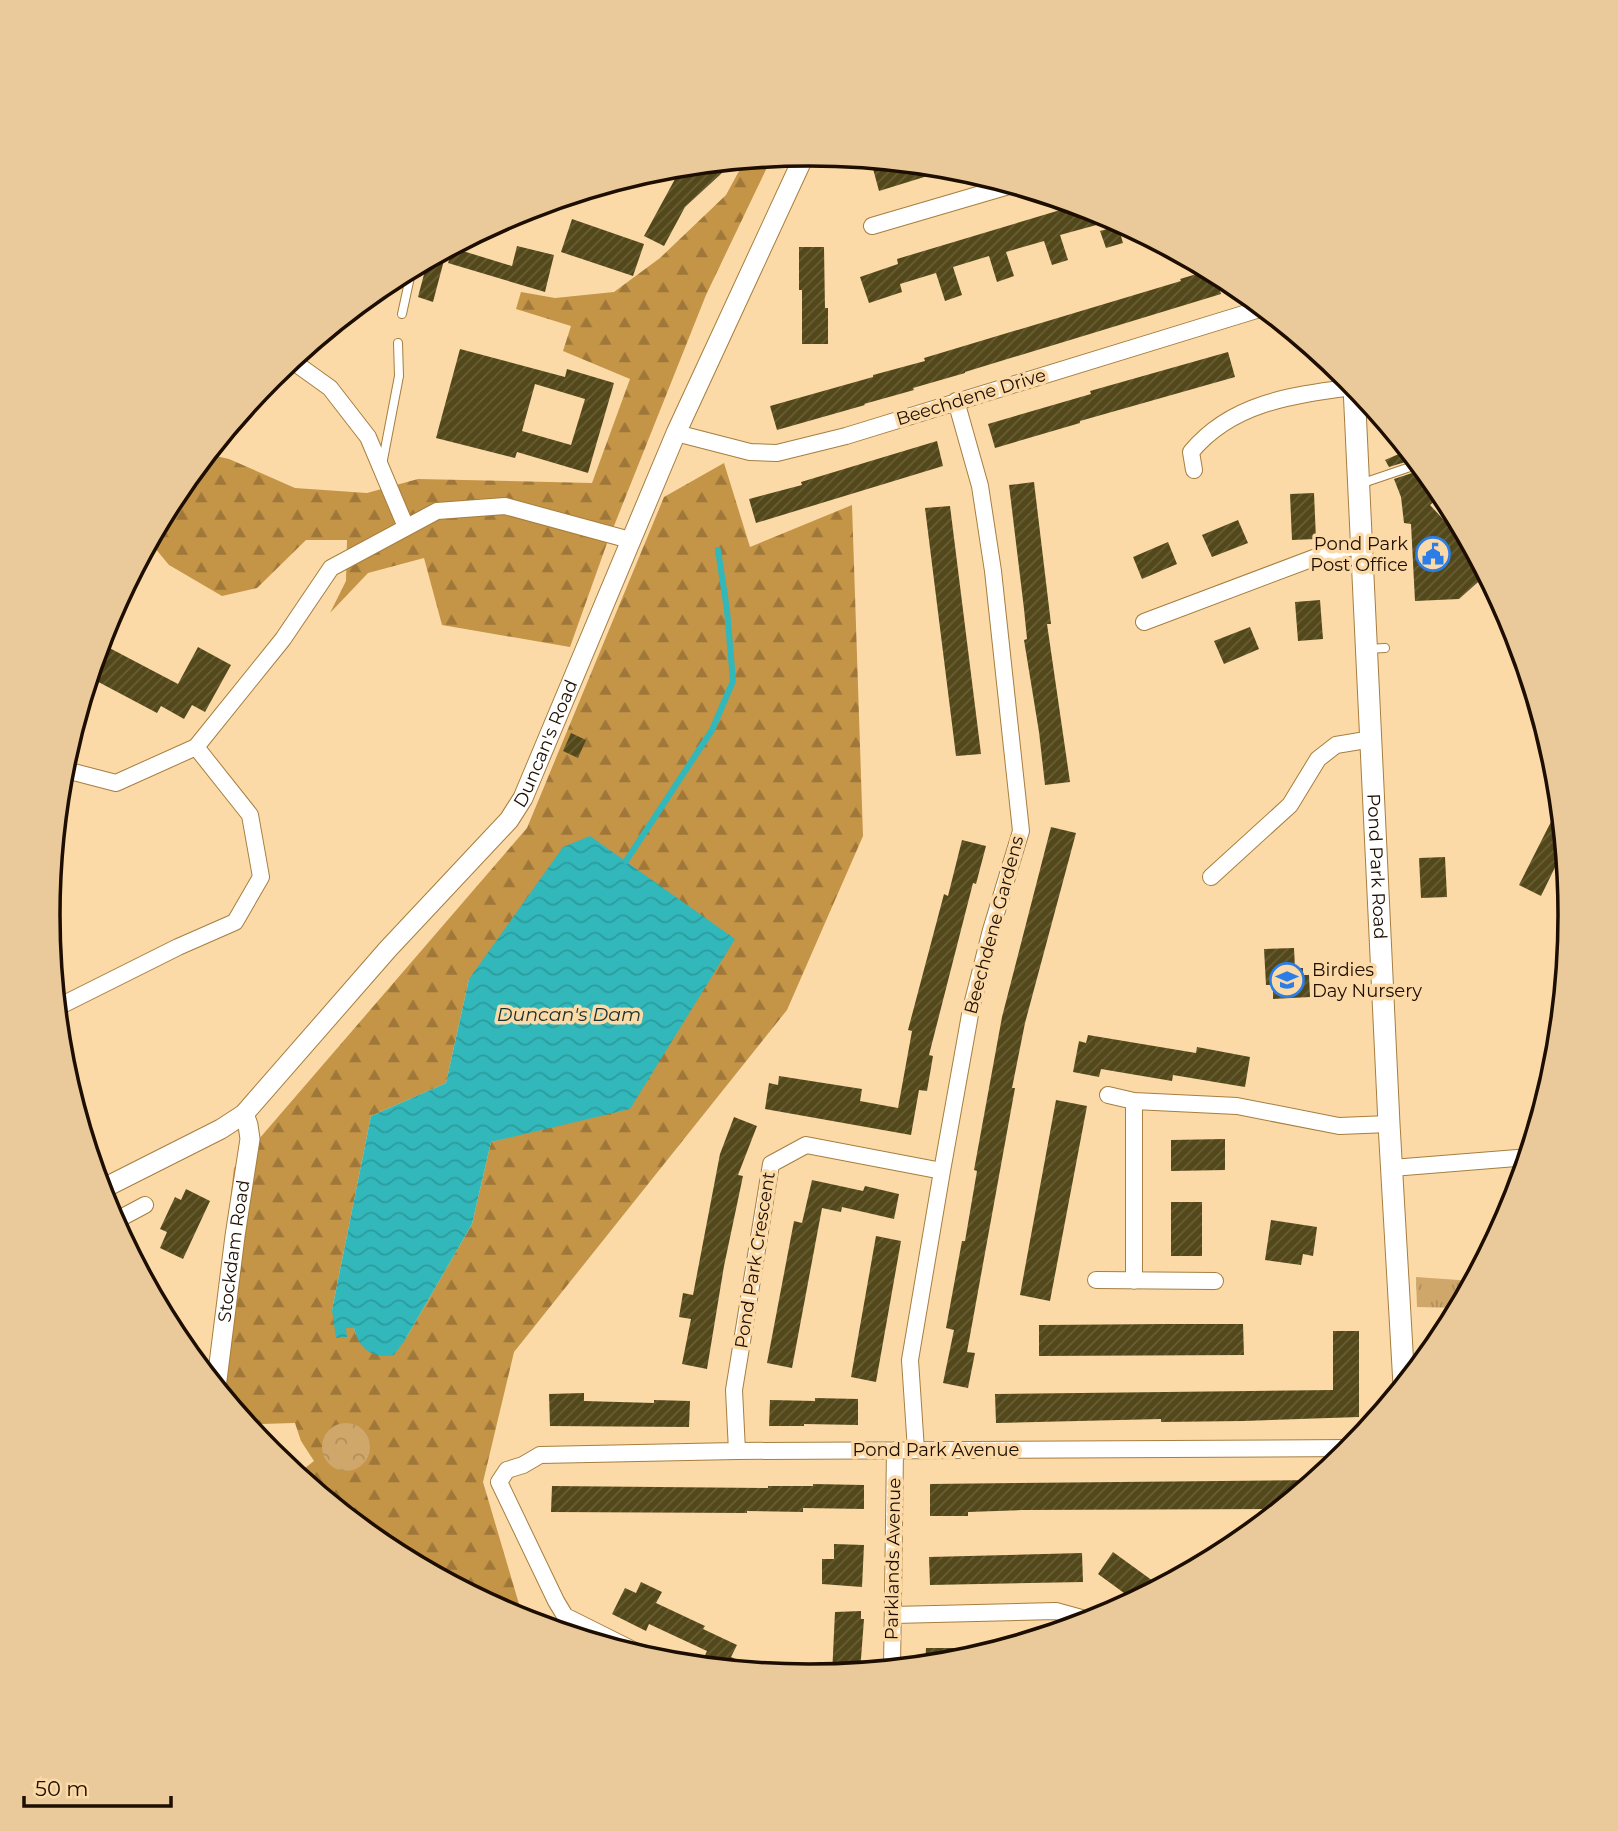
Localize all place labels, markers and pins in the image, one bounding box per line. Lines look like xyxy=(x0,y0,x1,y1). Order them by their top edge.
place label: Pond Park Post Office xyxy=(1310,533,1408,576)
public building icon: Pond Park Post Office xyxy=(1414,535,1452,573)
place label: Birdies Day Nursery xyxy=(1312,959,1422,1002)
school or university icon: Birdies Day Nursery xyxy=(1268,961,1306,999)

